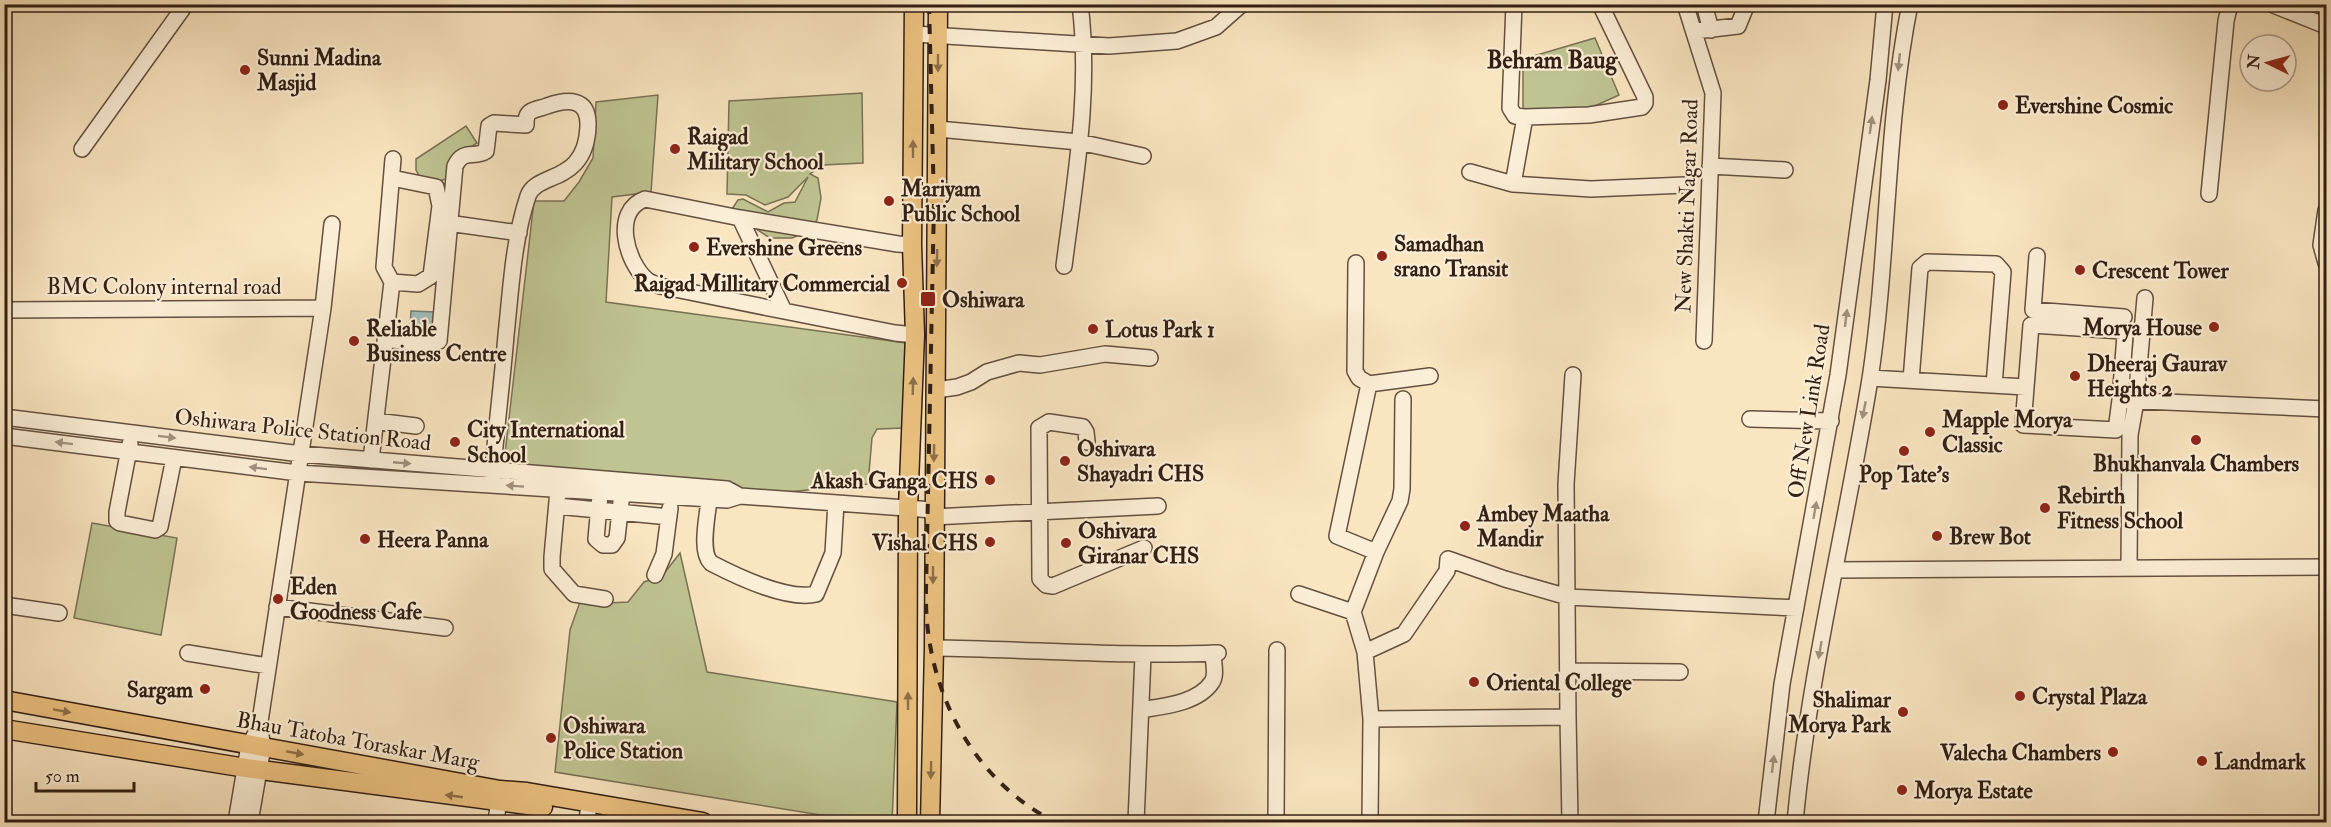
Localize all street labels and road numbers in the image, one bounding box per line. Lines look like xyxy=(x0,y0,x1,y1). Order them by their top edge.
street label: New Shakti Nagar Road xyxy=(1669,98,1705,314)
street label: BMC Colony internal road xyxy=(46,273,282,301)
street label: Off New Link Road xyxy=(1781,322,1837,500)
street label: Oshiwara Police Station Road xyxy=(173,403,433,457)
street label: Bhau Tatoba Toraskar Marg xyxy=(234,706,483,776)

